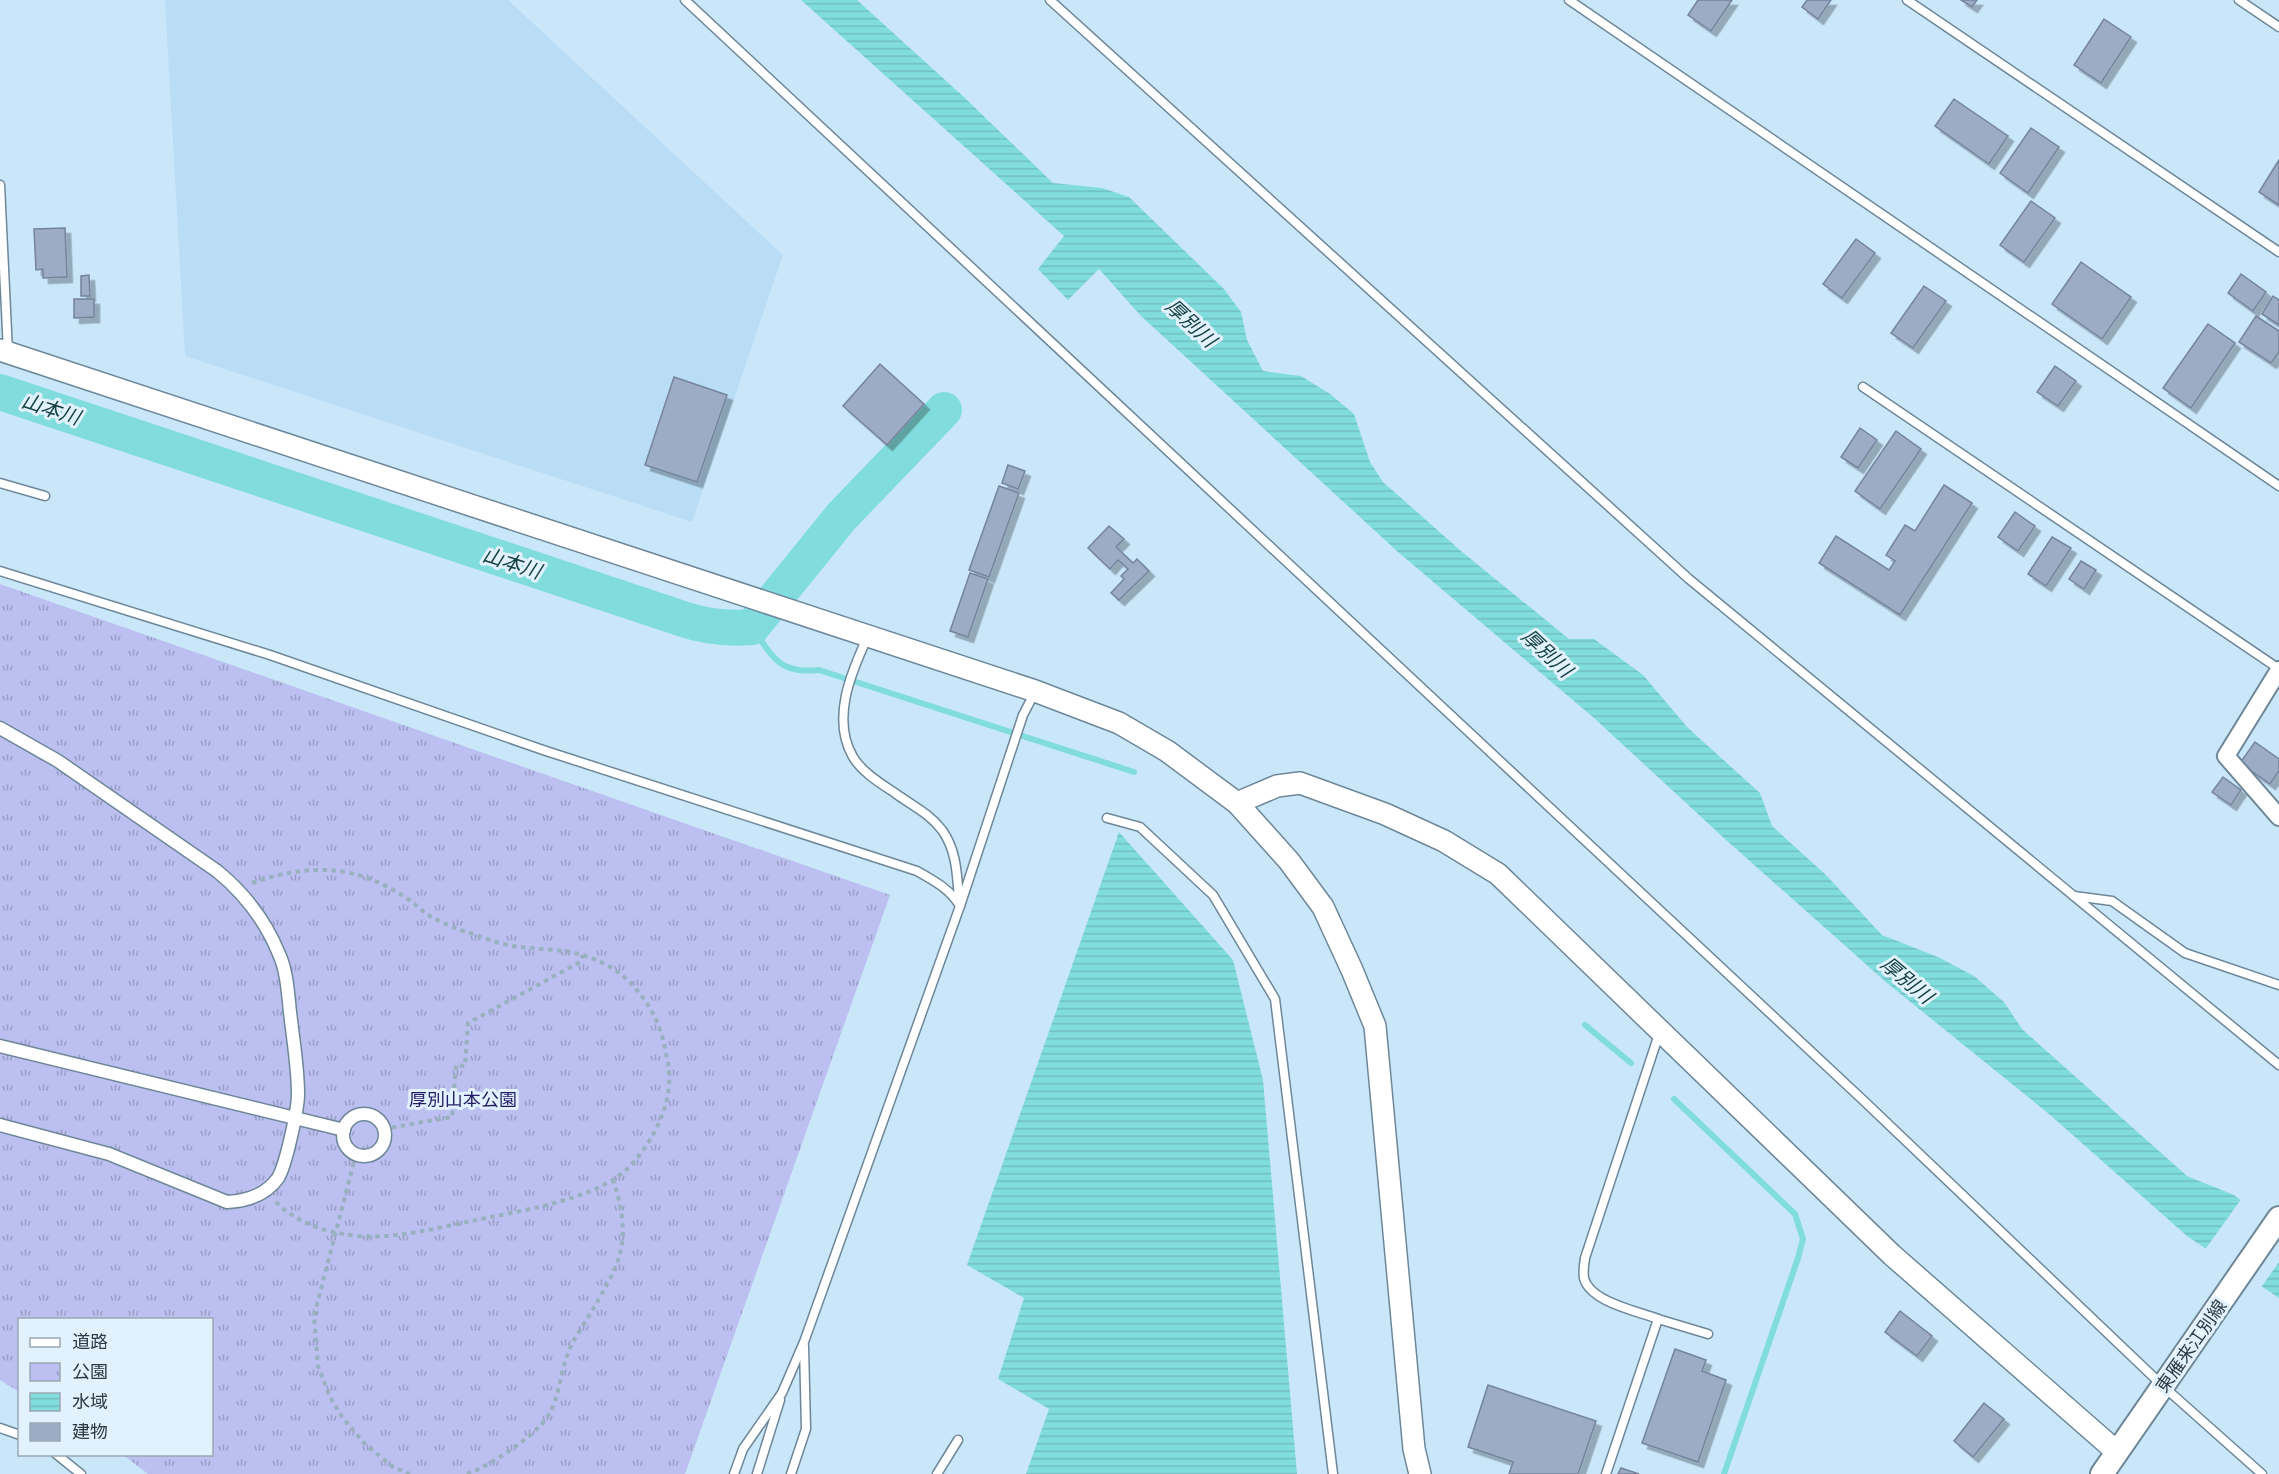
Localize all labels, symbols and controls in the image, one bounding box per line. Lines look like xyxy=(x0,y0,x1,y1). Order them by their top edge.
water label: 厚別川 xyxy=(1160,293,1223,354)
water label: 山本川 xyxy=(18,387,85,431)
water label: 山本川 xyxy=(479,541,546,585)
water label: 厚別川 xyxy=(1516,623,1579,684)
water label: 厚別川 xyxy=(1876,951,1940,1011)
park label: 厚別山本公園 xyxy=(409,1088,517,1111)
street label: 東雁来江別線 xyxy=(2151,1295,2231,1397)
legend xyxy=(18,1318,213,1456)
text: 道路 xyxy=(72,1330,108,1353)
text: 公園 xyxy=(72,1360,108,1383)
text: 水域 xyxy=(72,1390,108,1413)
text: 建物 xyxy=(72,1420,108,1443)

